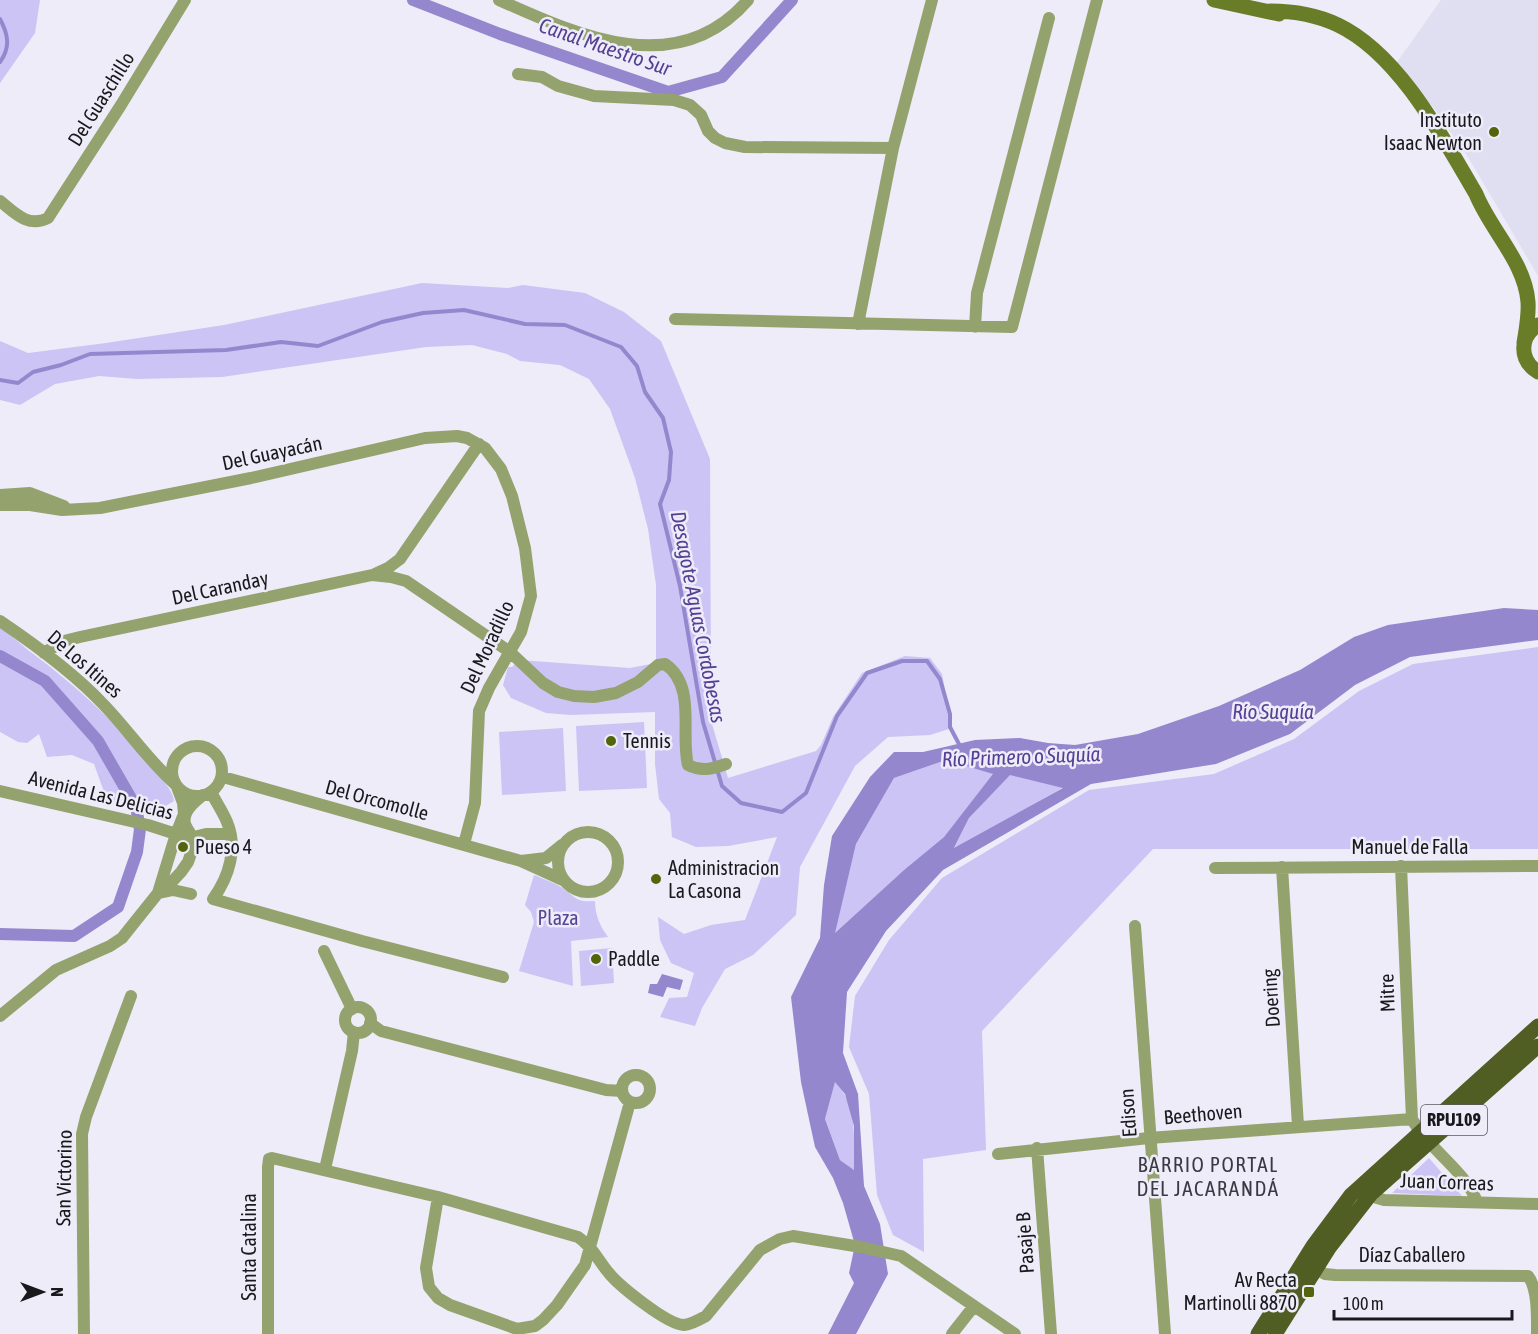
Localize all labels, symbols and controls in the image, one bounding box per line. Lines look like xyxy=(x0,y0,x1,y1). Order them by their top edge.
water label: Canal Maestro Sur xyxy=(536,12,675,80)
street label: Del Guaschillo xyxy=(63,48,139,150)
place label: Instituto Isaac Newton xyxy=(1384,108,1482,154)
marker: Instituto Isaac Newton xyxy=(1487,125,1501,139)
street label: Del Guayacán xyxy=(220,431,324,474)
water label: Desagote Aguas Cordobesas xyxy=(667,509,731,725)
street label: Del Caranday xyxy=(170,566,270,609)
street label: Del Moradillo xyxy=(455,597,518,697)
street label: De Los Itines xyxy=(43,625,127,702)
water label: Río Suquía xyxy=(1232,699,1314,723)
place label: Tennis xyxy=(623,729,671,752)
marker: Tennis xyxy=(604,734,618,748)
water label: Río Primero o Suquía xyxy=(941,741,1101,771)
street label: Avenida Las Delicias xyxy=(26,765,176,824)
street label: Del Orcomolle xyxy=(323,775,431,824)
place label: Pueso 4 xyxy=(195,835,252,858)
street label: Manuel de Falla xyxy=(1351,835,1469,858)
marker: Pueso 4 xyxy=(176,840,190,854)
place label: Administracion La Casona xyxy=(668,856,779,902)
marker: Administracion La Casona xyxy=(649,872,663,886)
park label: Plaza xyxy=(538,906,578,929)
place label: Paddle xyxy=(608,947,660,970)
marker: Paddle xyxy=(589,952,603,966)
street label: Doering xyxy=(1257,968,1284,1028)
street label: Mitre xyxy=(1374,973,1399,1013)
street label: Edison xyxy=(1114,1088,1141,1138)
street label: Beethoven xyxy=(1163,1099,1243,1128)
road number: RPU109 xyxy=(1421,1105,1487,1135)
street label: San Victorino xyxy=(51,1130,76,1226)
district label: BARRIO PORTAL DEL JACARANDÁ xyxy=(1136,1152,1280,1200)
street label: Juan Correas xyxy=(1400,1168,1494,1195)
street label: Santa Catalina xyxy=(237,1193,260,1301)
street label: Pasaje B xyxy=(1011,1211,1038,1274)
street label: Díaz Caballero xyxy=(1359,1243,1465,1266)
north arrow xyxy=(12,1262,72,1322)
place label: Av Recta Martinolli 8870 xyxy=(1184,1268,1297,1314)
scale bar xyxy=(1334,1283,1512,1321)
marker: Av Recta Martinolli 8870 xyxy=(1302,1285,1316,1299)
text: N xyxy=(48,1287,66,1297)
text: 100 m xyxy=(1343,1293,1384,1314)

